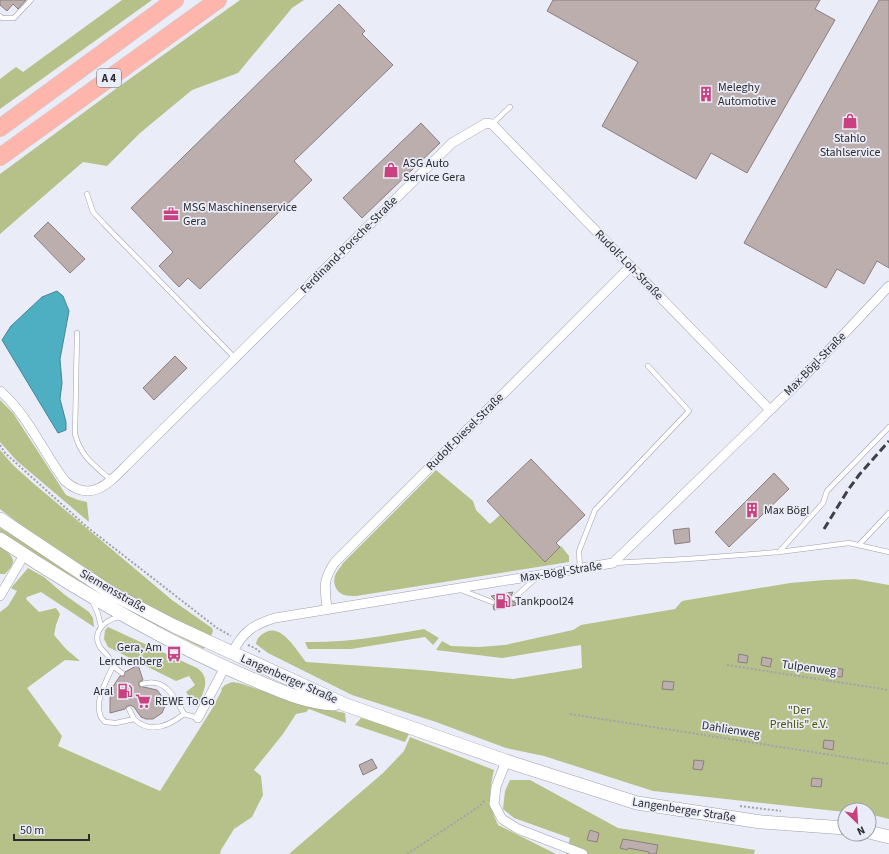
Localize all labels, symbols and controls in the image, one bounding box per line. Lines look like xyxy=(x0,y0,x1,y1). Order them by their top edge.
road number: A 4 xyxy=(97,69,121,87)
place label: Meleghy Automotive xyxy=(718,79,776,110)
building icon: Meleghy Automotive xyxy=(697,85,715,103)
shop icon: Stahlo Stahlservice xyxy=(841,112,859,130)
place label: Stahlo Stahlservice xyxy=(820,130,880,161)
place label: ASG Auto Service Gera xyxy=(403,155,465,186)
shop icon: ASG Auto Service Gera xyxy=(382,161,400,179)
street label: Ferdinand-Porsche-Straße xyxy=(296,192,402,298)
place label: MSG Maschinenservice Gera xyxy=(183,199,297,230)
office icon: MSG Maschinenservice Gera xyxy=(162,205,180,223)
street label: Rudolf-Loh-Straße xyxy=(591,226,667,304)
street label: Max-Bögl-Straße xyxy=(780,328,850,400)
street label: Rudolf-Diesel-Straße xyxy=(422,389,508,475)
building icon: Max Bögl xyxy=(743,501,761,519)
place label: Max Bögl xyxy=(764,502,809,519)
street label: Max-Bögl-Straße xyxy=(519,557,603,587)
street label: Siemensstraße xyxy=(77,565,150,617)
fuel station icon: Tankpool24 xyxy=(494,592,512,610)
place label: Tankpool24 xyxy=(515,593,574,610)
place label: Gera, Am Lerchenberg xyxy=(99,639,162,670)
bus stop icon: Gera, Am Lerchenberg xyxy=(165,645,183,663)
street label: Langenberger Straße xyxy=(238,650,340,708)
street label: Tulpenweg xyxy=(781,656,837,680)
fuel station icon: Aral xyxy=(116,682,134,700)
place label: Aral xyxy=(93,683,113,700)
supermarket icon: REWE To Go xyxy=(134,692,152,710)
place label: REWE To Go xyxy=(155,693,215,710)
park label: "Der Prehlis" e.V. xyxy=(770,702,828,733)
street label: Dahlienweg xyxy=(701,717,761,743)
street label: Langenberger Straße xyxy=(631,793,737,827)
north arrow xyxy=(837,802,877,842)
scale bar xyxy=(14,816,89,842)
text: 50 m xyxy=(20,822,44,839)
text: N xyxy=(855,822,868,839)

